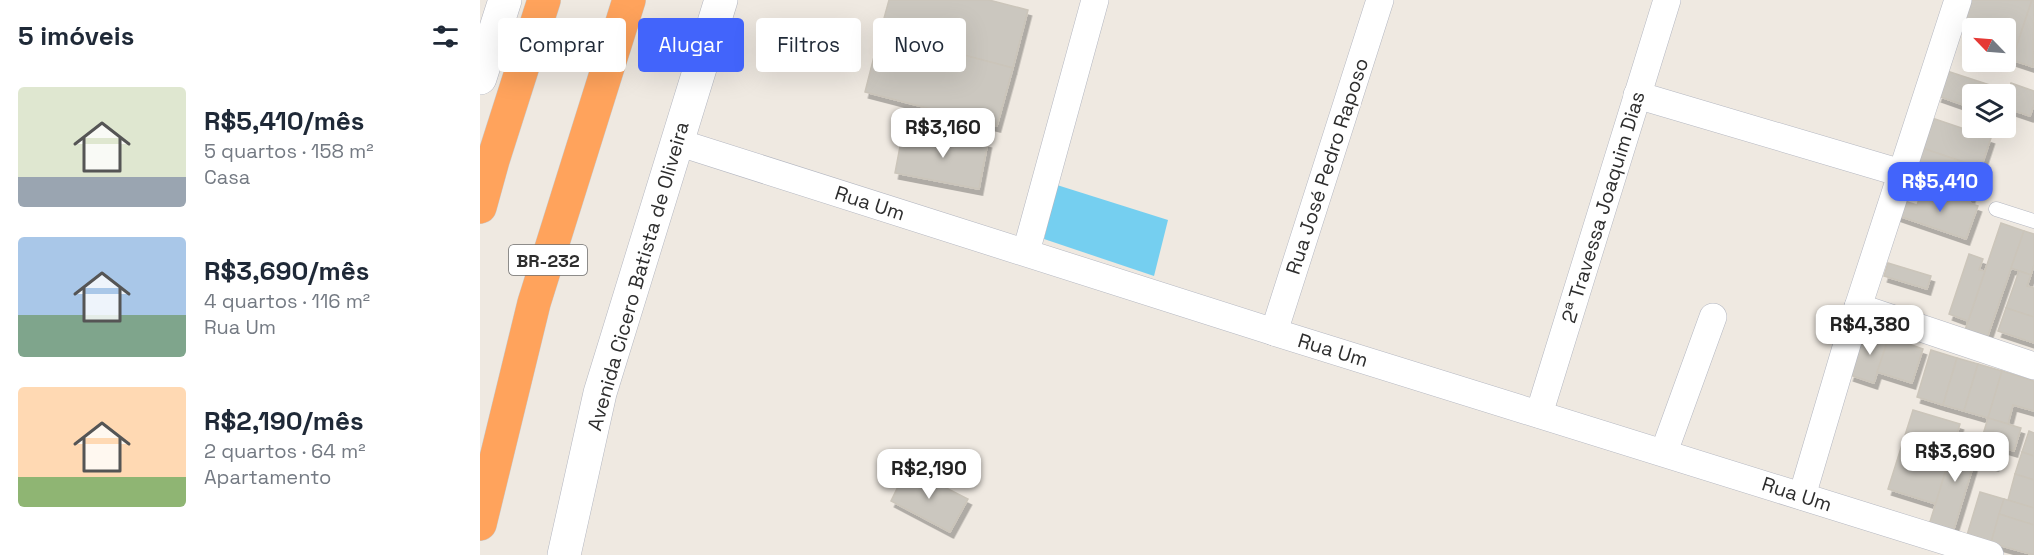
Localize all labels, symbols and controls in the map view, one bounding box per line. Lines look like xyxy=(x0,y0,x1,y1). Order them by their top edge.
chip: Comprar xyxy=(498,18,626,72)
chip: Alugar xyxy=(638,18,744,72)
chip: Filtros xyxy=(756,18,861,72)
chip: Novo xyxy=(873,18,966,72)
north arrow xyxy=(1962,18,2016,72)
map controls xyxy=(1962,18,2016,138)
text: 5 imóveis xyxy=(18,19,134,53)
icon: filters xyxy=(429,20,462,53)
street label: Rua José Pedro Raposo xyxy=(1280,54,1374,278)
button: layers xyxy=(1962,84,2016,138)
street label: 2ª Travessa Joaquim Dias xyxy=(1555,88,1651,326)
text: R$5,410/mês xyxy=(204,104,365,138)
pin: R$3,160 xyxy=(888,108,998,159)
icon: home xyxy=(66,111,138,183)
text: R$3,160 xyxy=(905,114,981,140)
street label: Avenida Cicero Batista de Oliveira xyxy=(581,118,695,434)
text: 5 quartos · 158 m² xyxy=(204,138,374,164)
pin: R$5,410 xyxy=(1885,162,1995,213)
text: Casa xyxy=(204,164,250,190)
text: R$5,410 xyxy=(1902,168,1978,194)
street label: Rua Um xyxy=(832,180,908,226)
road number: BR-232 xyxy=(509,245,587,275)
text: R$3,690/mês xyxy=(204,254,369,288)
icon: home xyxy=(66,261,138,333)
text: 4 quartos · 116 m² xyxy=(204,288,370,314)
pin: R$4,380 xyxy=(1815,305,1925,356)
text: R$4,380 xyxy=(1830,311,1910,337)
text: Rua Um xyxy=(204,314,276,340)
street label: Rua Um xyxy=(1295,327,1371,373)
text: R$2,190/mês xyxy=(204,404,364,438)
icon: home xyxy=(66,411,138,483)
pin: R$3,690 xyxy=(1900,432,2010,483)
text: 2 quartos · 64 m² xyxy=(204,438,366,464)
text: R$3,690 xyxy=(1915,438,1995,464)
pin: R$2,190 xyxy=(874,449,984,500)
text: R$2,190 xyxy=(891,455,967,481)
text: Apartamento xyxy=(204,464,331,490)
street label: Rua Um xyxy=(1759,471,1835,517)

